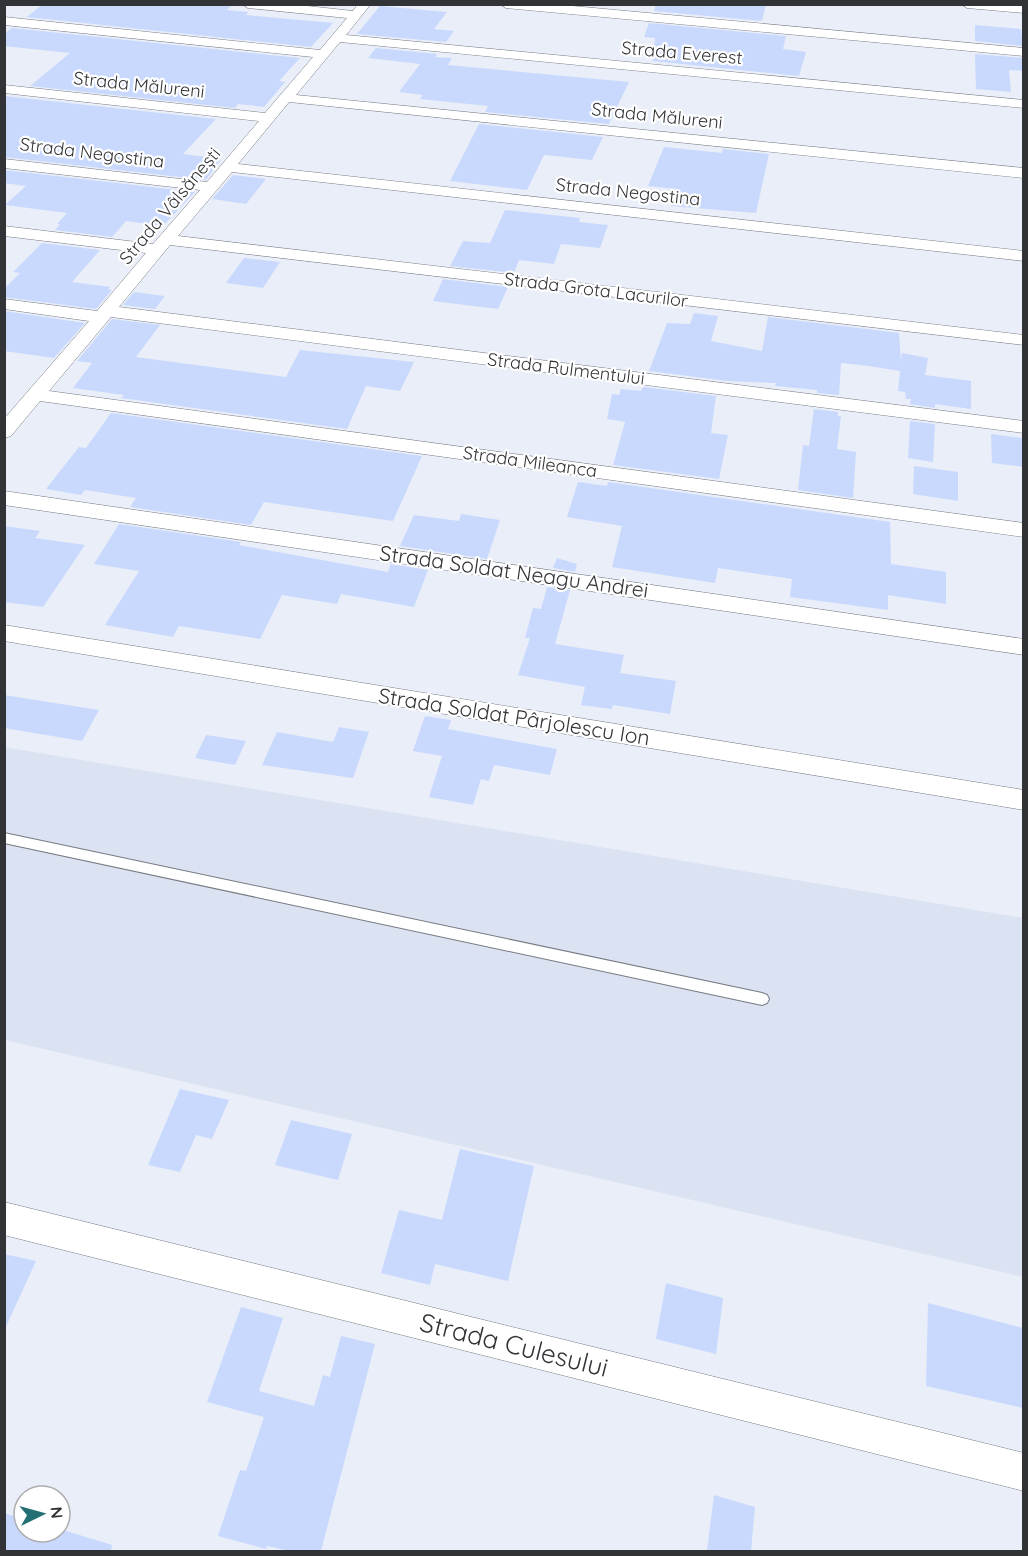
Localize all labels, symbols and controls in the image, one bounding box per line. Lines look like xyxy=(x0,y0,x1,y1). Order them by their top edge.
street label: Strada Everest xyxy=(621,36,744,69)
street label: Strada Mălureni xyxy=(72,66,206,103)
street label: Strada Mălureni xyxy=(590,97,724,134)
street label: Strada Negostina xyxy=(19,132,166,173)
street label: Strada Vâlsănești xyxy=(114,142,225,269)
street label: Strada Negostina xyxy=(555,172,701,211)
street label: Strada Grota Lacurilor xyxy=(503,267,689,312)
street label: Strada Rulmentului xyxy=(486,347,646,390)
street label: Strada Mileanca xyxy=(462,441,599,482)
street label: Strada Soldat Neagu Andrei xyxy=(378,539,650,603)
street label: Strada Soldat Pârjolescu Ion xyxy=(377,682,652,750)
street label: Strada Culesului xyxy=(417,1305,612,1384)
north arrow xyxy=(12,1484,72,1544)
text: N xyxy=(46,1506,67,1519)

